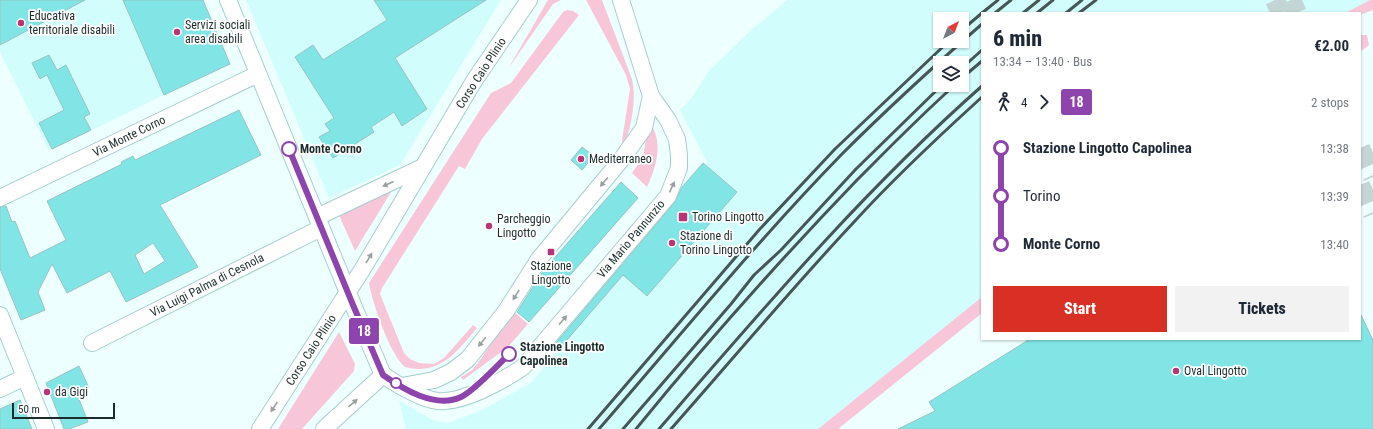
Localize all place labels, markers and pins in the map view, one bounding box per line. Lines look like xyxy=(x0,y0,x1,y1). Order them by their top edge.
place label: Educativa territoriale disabili xyxy=(29,9,115,37)
marker: Educativa territoriale disabili xyxy=(16,18,26,28)
place label: Servizi sociali area disabili xyxy=(185,18,250,46)
marker: Servizi sociali area disabili xyxy=(172,27,182,37)
marker: Monte Corno xyxy=(281,141,297,157)
place label: Monte Corno xyxy=(300,142,362,156)
place label: Mediterraneo xyxy=(589,152,652,166)
marker: Mediterraneo xyxy=(576,154,586,164)
place label: Torino Lingotto xyxy=(692,210,764,224)
marker: Torino Lingotto xyxy=(677,211,689,223)
place label: Parcheggio Lingotto xyxy=(497,212,550,240)
marker: Parcheggio Lingotto xyxy=(484,221,494,231)
place label: Stazione di Torino Lingotto xyxy=(680,229,752,257)
marker: Stazione di Torino Lingotto xyxy=(667,238,677,248)
marker: Stazione Lingotto xyxy=(546,247,556,257)
place label: Stazione Lingotto xyxy=(530,259,572,287)
place label: Stazione Lingotto Capolinea xyxy=(520,340,605,368)
marker: Stazione Lingotto Capolinea xyxy=(501,346,517,362)
place label: Oval Lingotto xyxy=(1184,364,1247,378)
marker: Oval Lingotto xyxy=(1171,366,1181,376)
unlabelled marker xyxy=(390,377,402,389)
place label: da Gigi xyxy=(55,385,88,399)
marker: da Gigi xyxy=(42,387,52,397)

